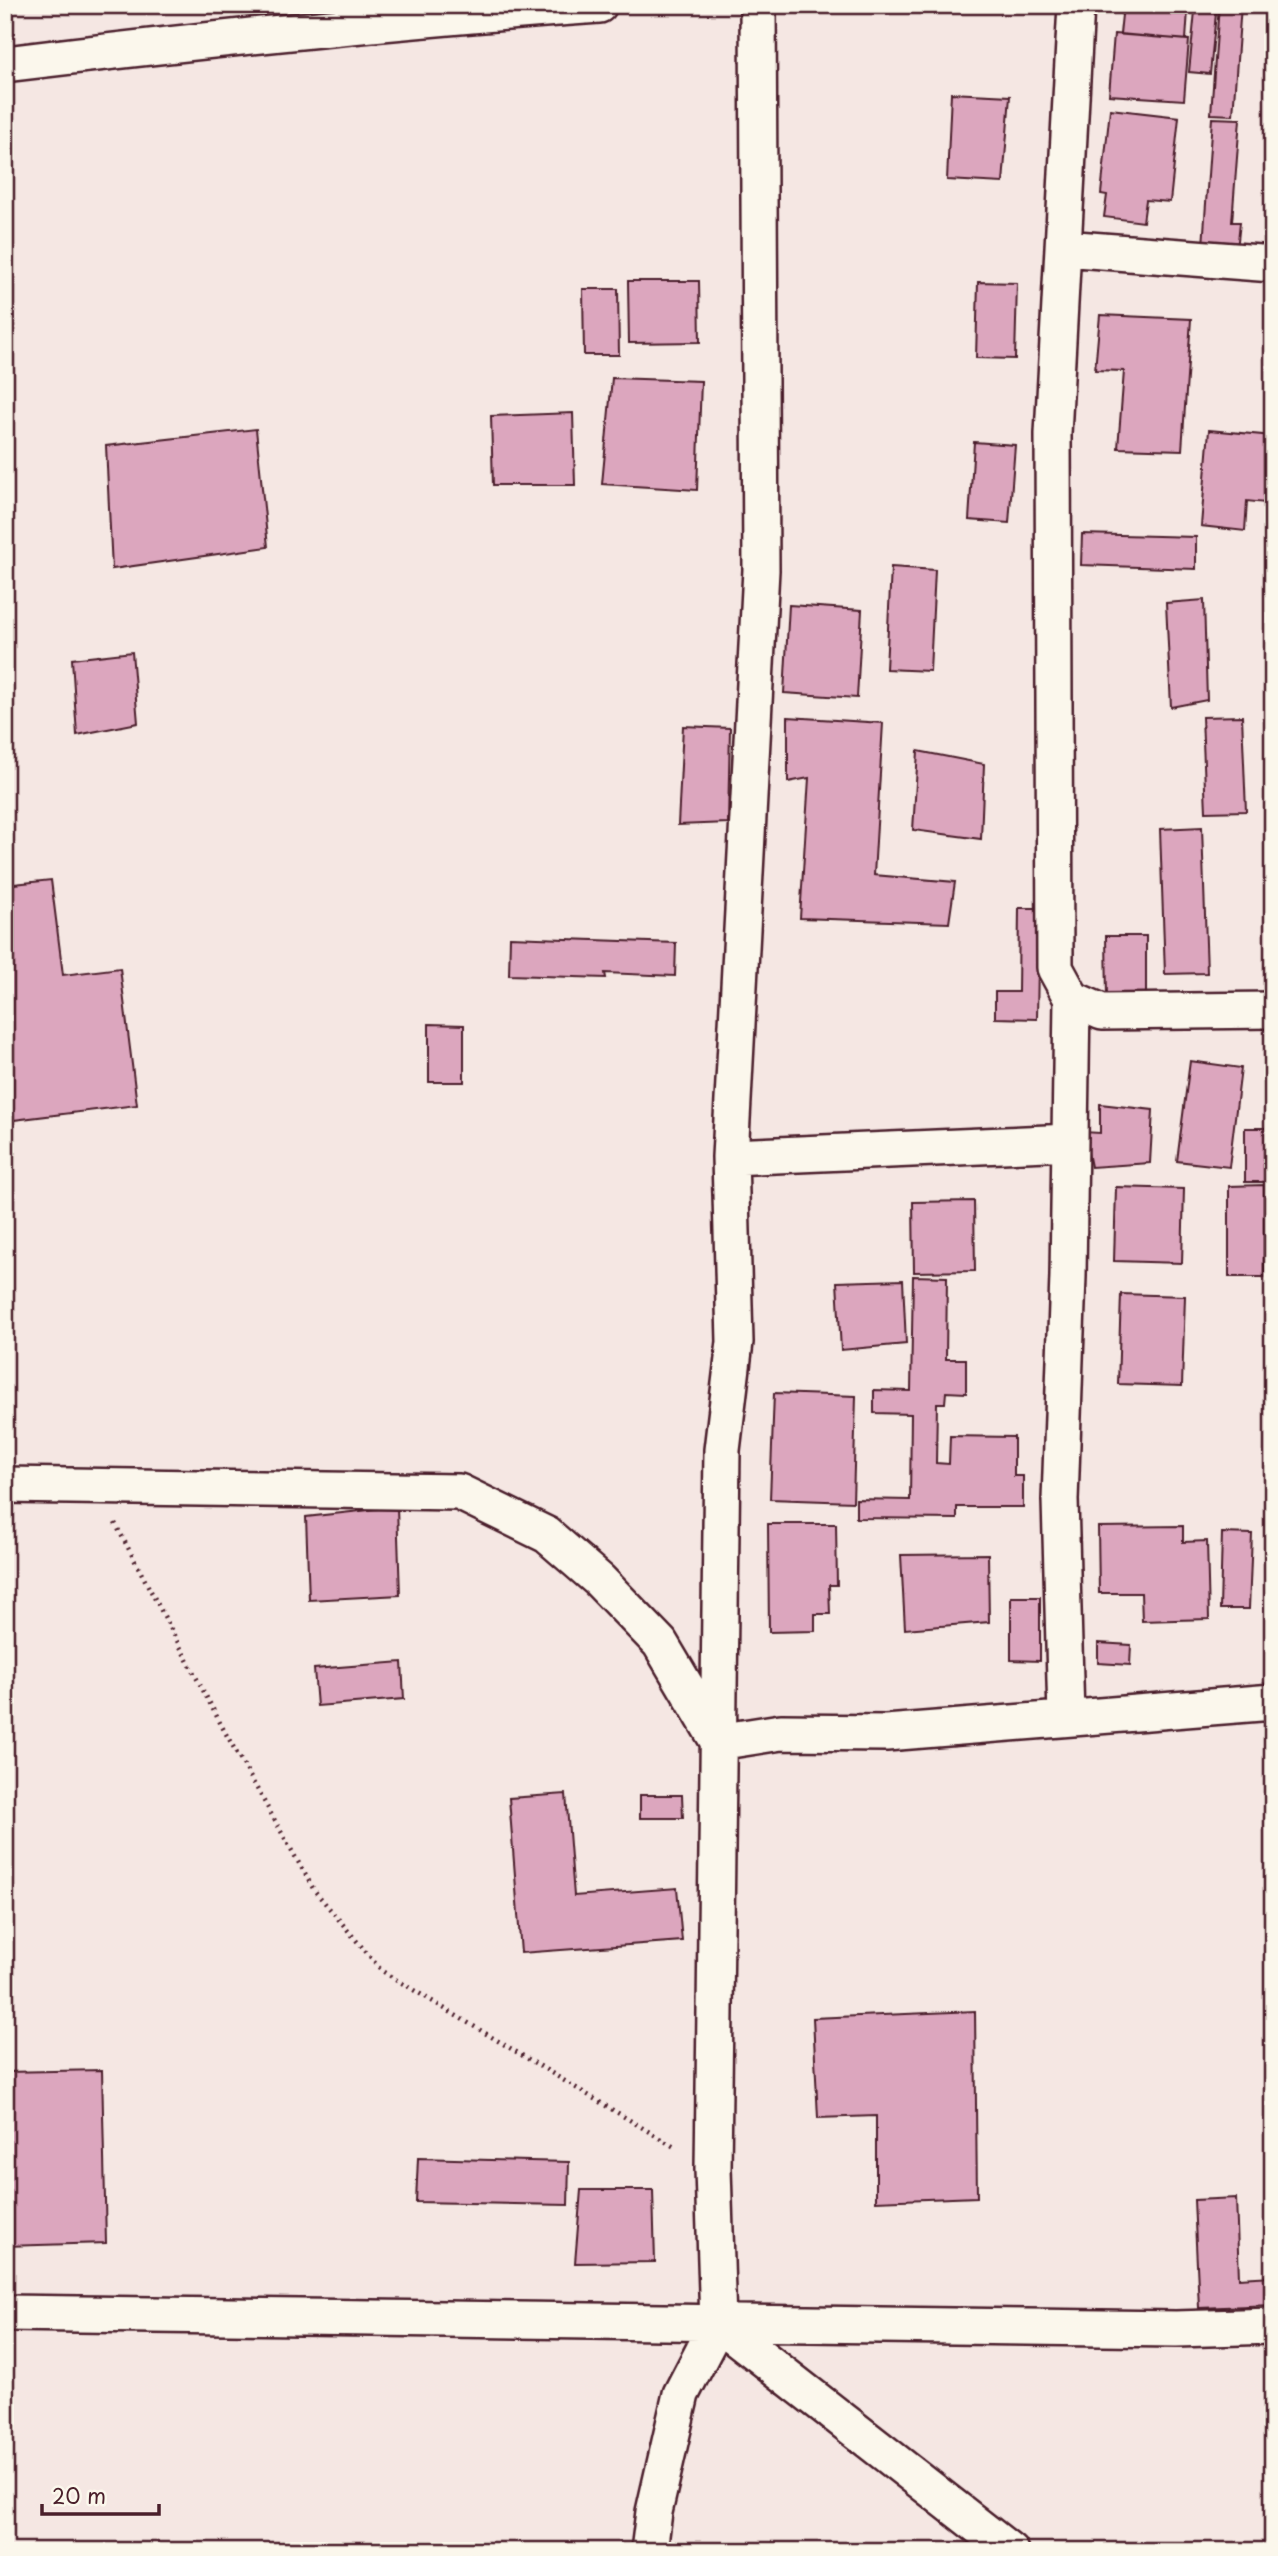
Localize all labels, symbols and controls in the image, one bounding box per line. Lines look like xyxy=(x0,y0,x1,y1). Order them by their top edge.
scale bar xyxy=(42,2472,159,2516)
text: 20 m xyxy=(52,2479,106,2511)

